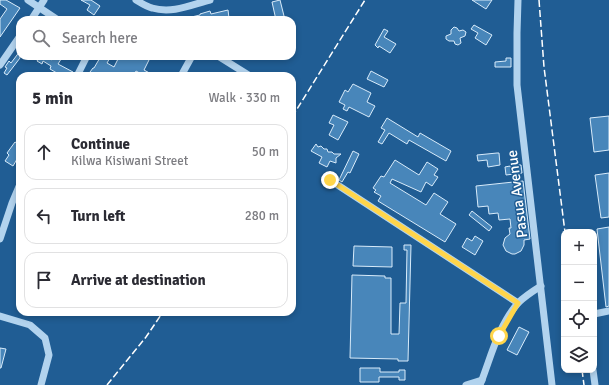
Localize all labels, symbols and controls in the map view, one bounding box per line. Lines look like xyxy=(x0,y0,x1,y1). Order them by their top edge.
search box xyxy=(16,16,296,60)
icon: search xyxy=(30,27,52,49)
text: Search here xyxy=(62,29,138,47)
text: 5 min xyxy=(32,88,73,109)
text: Walk · 330 m xyxy=(209,90,280,106)
text: Continue xyxy=(71,135,130,153)
icon: ahead xyxy=(33,141,55,163)
text: 50 m xyxy=(252,144,279,160)
street label: Pasua Avenue xyxy=(503,149,531,239)
text: Kilwa Kisiwani Street xyxy=(71,153,188,169)
route end xyxy=(321,171,339,189)
icon: left xyxy=(33,205,55,227)
text: Turn left xyxy=(71,207,125,225)
text: 280 m xyxy=(245,208,279,224)
map controls xyxy=(561,229,597,373)
button: + xyxy=(561,229,597,265)
button: − xyxy=(561,265,597,301)
icon: arrive xyxy=(33,269,55,291)
text: Arrive at destination xyxy=(71,271,206,289)
button: locate xyxy=(561,301,597,337)
route start xyxy=(490,327,508,345)
button: layers xyxy=(561,337,597,373)

